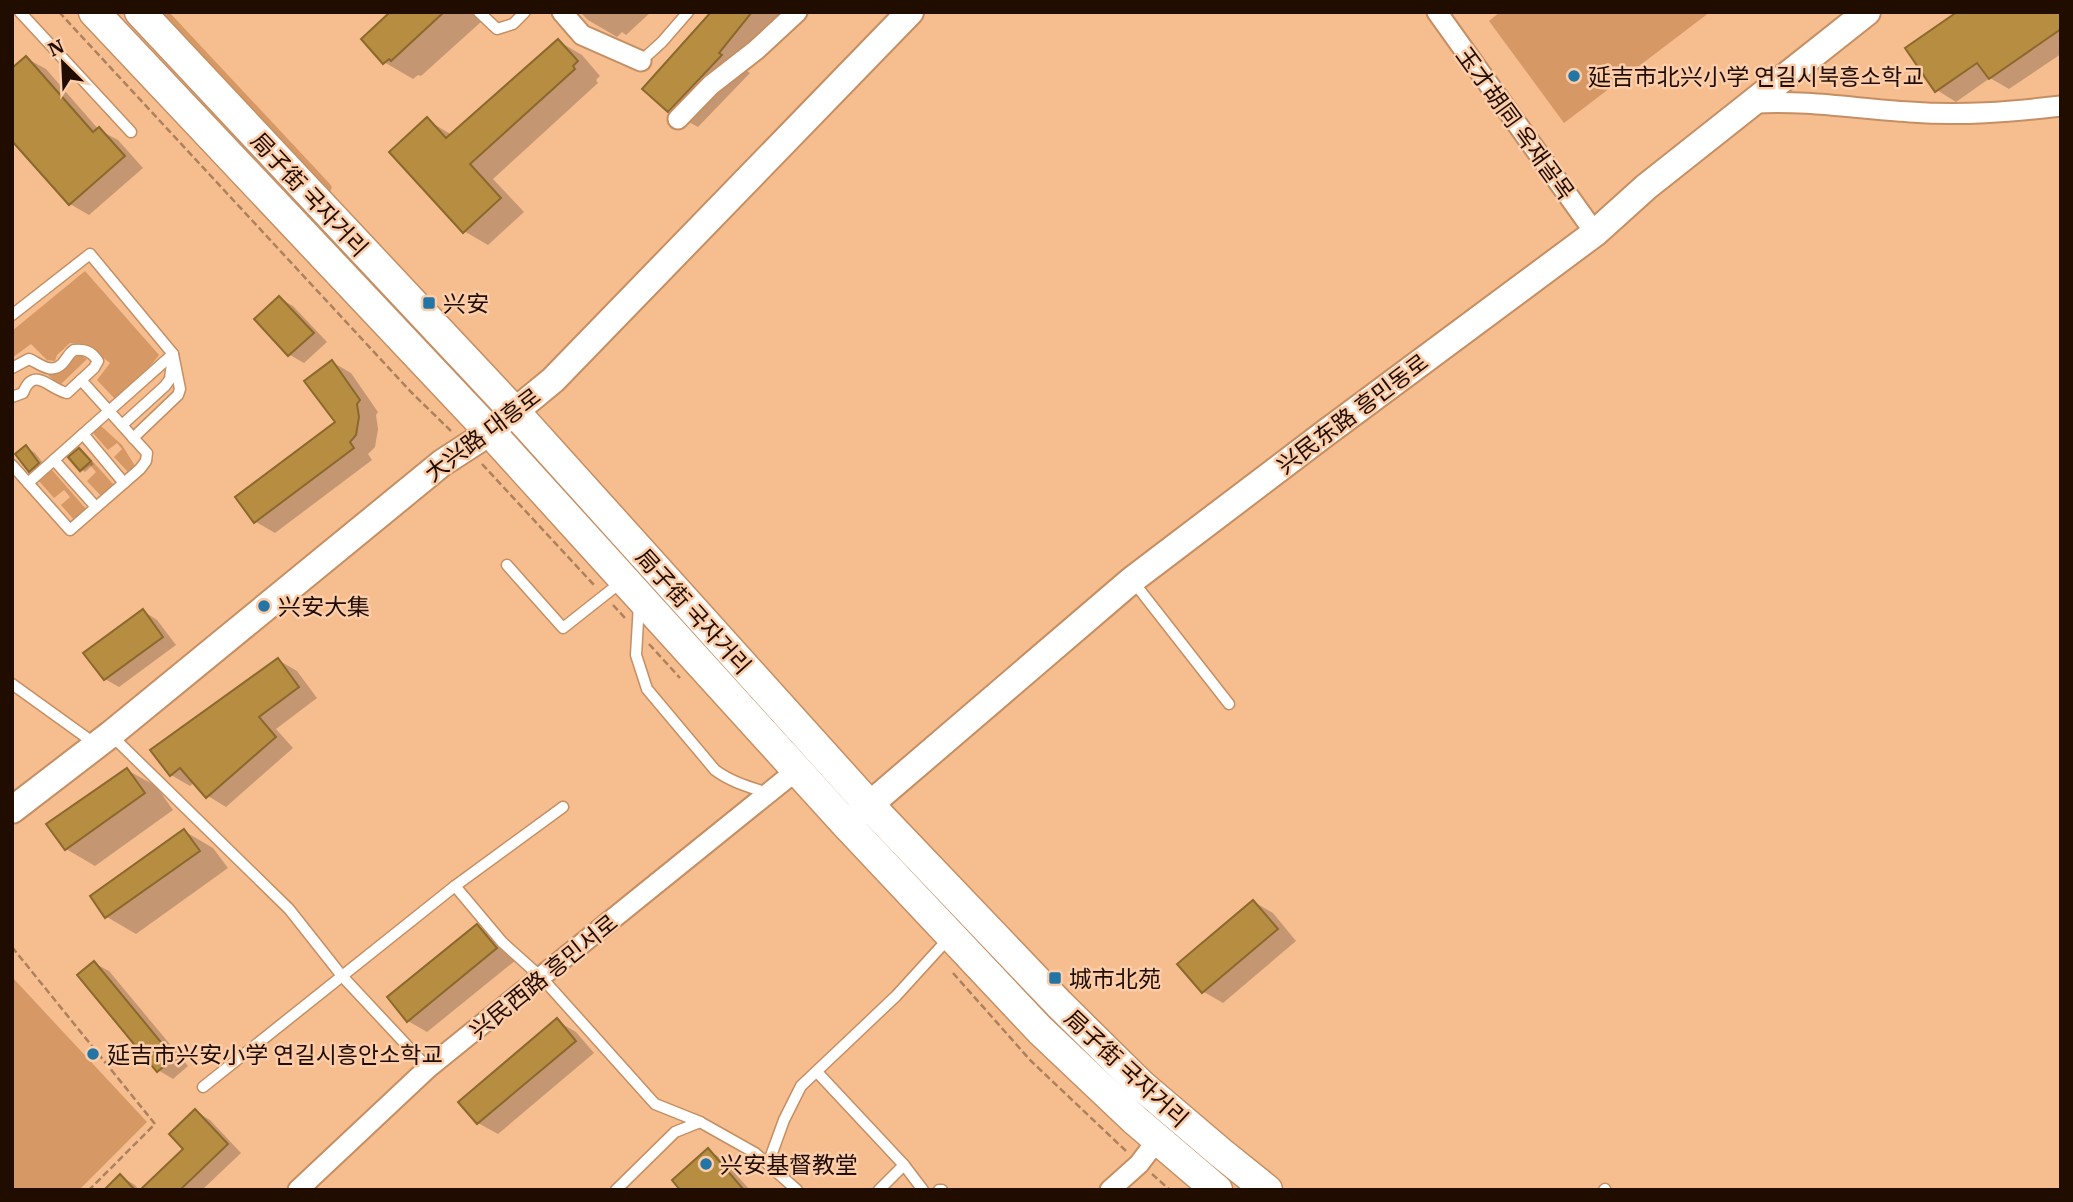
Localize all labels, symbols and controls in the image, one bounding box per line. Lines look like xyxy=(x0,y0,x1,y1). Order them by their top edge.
north arrow xyxy=(28,28,98,98)
text: N xyxy=(44,33,68,61)
street label: 玉才胡同 옥재골목 xyxy=(1450,41,1582,205)
place label: 延吉市北兴小学 연길시북흥소학교 xyxy=(1588,61,1924,91)
marker: 延吉市北兴小学 연길시북흥소학교 xyxy=(1566,68,1582,84)
street label: 局子街 국자거리 xyxy=(245,126,375,262)
place label: 兴安 xyxy=(443,288,489,318)
marker: 兴安 xyxy=(421,295,437,311)
street label: 兴民东路 흥민동로 xyxy=(1270,346,1434,480)
street label: 大兴路 대흥로 xyxy=(418,381,546,487)
street label: 局子街 국자거리 xyxy=(630,542,758,680)
place label: 兴安大集 xyxy=(278,591,370,621)
marker: 兴安大集 xyxy=(256,598,272,614)
street label: 兴民西路 흥민서로 xyxy=(463,907,623,1045)
place label: 城市北苑 xyxy=(1069,963,1161,993)
marker: 城市北苑 xyxy=(1047,970,1063,986)
street label: 局子街 국자거리 xyxy=(1059,1003,1195,1133)
place label: 延吉市兴安小学 연길시흥안소학교 xyxy=(107,1039,443,1069)
marker: 延吉市兴安小学 연길시흥안소학교 xyxy=(85,1046,101,1062)
place label: 兴安基督教堂 xyxy=(720,1149,858,1179)
marker: 兴安基督教堂 xyxy=(698,1156,714,1172)

